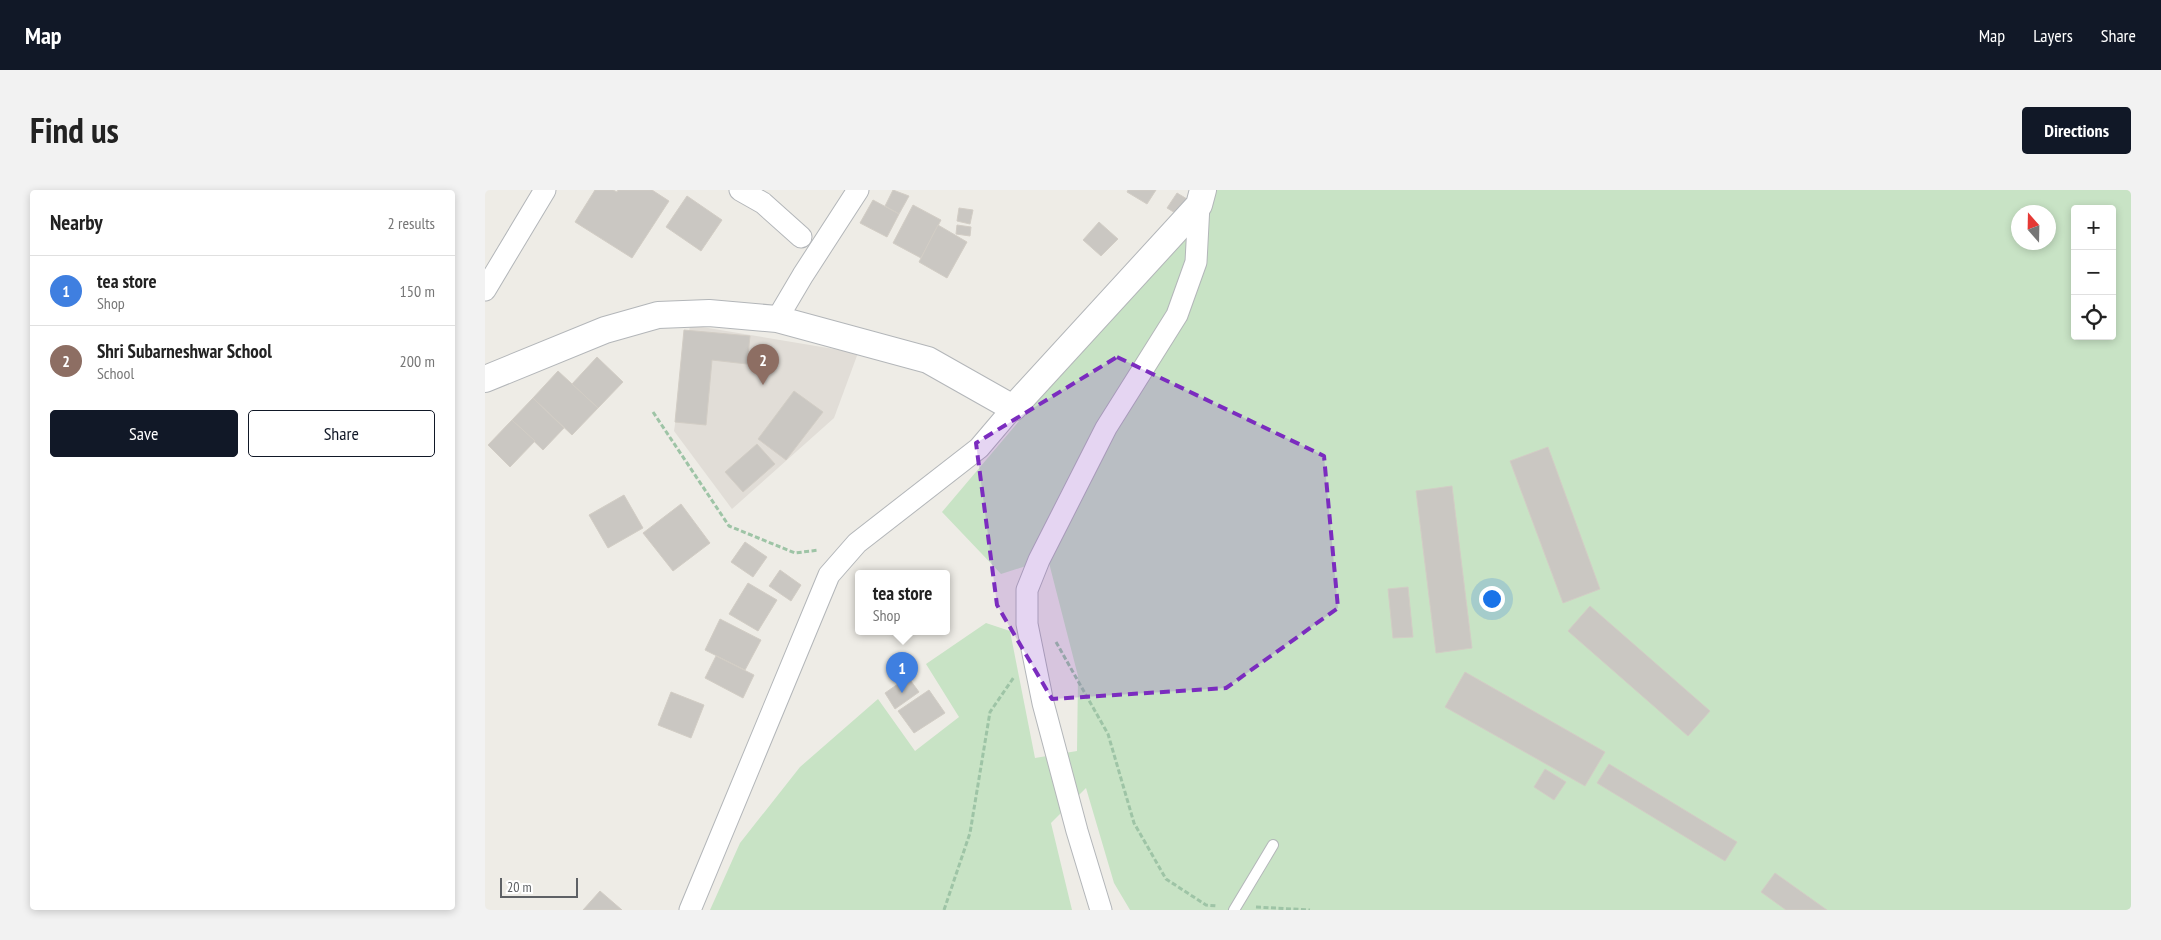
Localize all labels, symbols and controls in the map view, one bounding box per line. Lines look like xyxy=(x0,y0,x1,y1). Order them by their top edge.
text: Map xyxy=(25,20,62,51)
text: Map xyxy=(1979,24,2005,47)
text: Layers xyxy=(2033,24,2073,47)
text: Share xyxy=(2101,24,2136,47)
text: Find us xyxy=(30,107,119,153)
button: Directions xyxy=(2022,107,2131,154)
north arrow xyxy=(2011,205,2056,250)
map controls xyxy=(2071,205,2116,340)
button: + xyxy=(2071,205,2116,250)
text: Nearby xyxy=(50,209,103,236)
text: 2 results xyxy=(388,213,435,233)
button: − xyxy=(2071,250,2116,295)
text: tea store xyxy=(97,269,157,293)
text: 1 xyxy=(62,281,70,301)
text: 150 m xyxy=(400,281,435,301)
text: Shop xyxy=(97,293,125,313)
button: locate xyxy=(2071,295,2116,340)
text: Shri Subarneshwar School xyxy=(97,339,272,363)
pin: 2 xyxy=(747,344,779,385)
text: 2 xyxy=(62,351,70,371)
text: 200 m xyxy=(400,351,435,371)
text: School xyxy=(97,363,134,383)
button: Save xyxy=(50,410,238,457)
button: Share xyxy=(248,410,435,457)
popup xyxy=(855,570,950,635)
text: tea store xyxy=(873,581,932,605)
your location xyxy=(1479,586,1505,612)
text: Shop xyxy=(873,605,900,625)
pin: 1 xyxy=(886,652,918,693)
scale bar xyxy=(500,875,577,898)
text: 20 m xyxy=(507,878,532,896)

